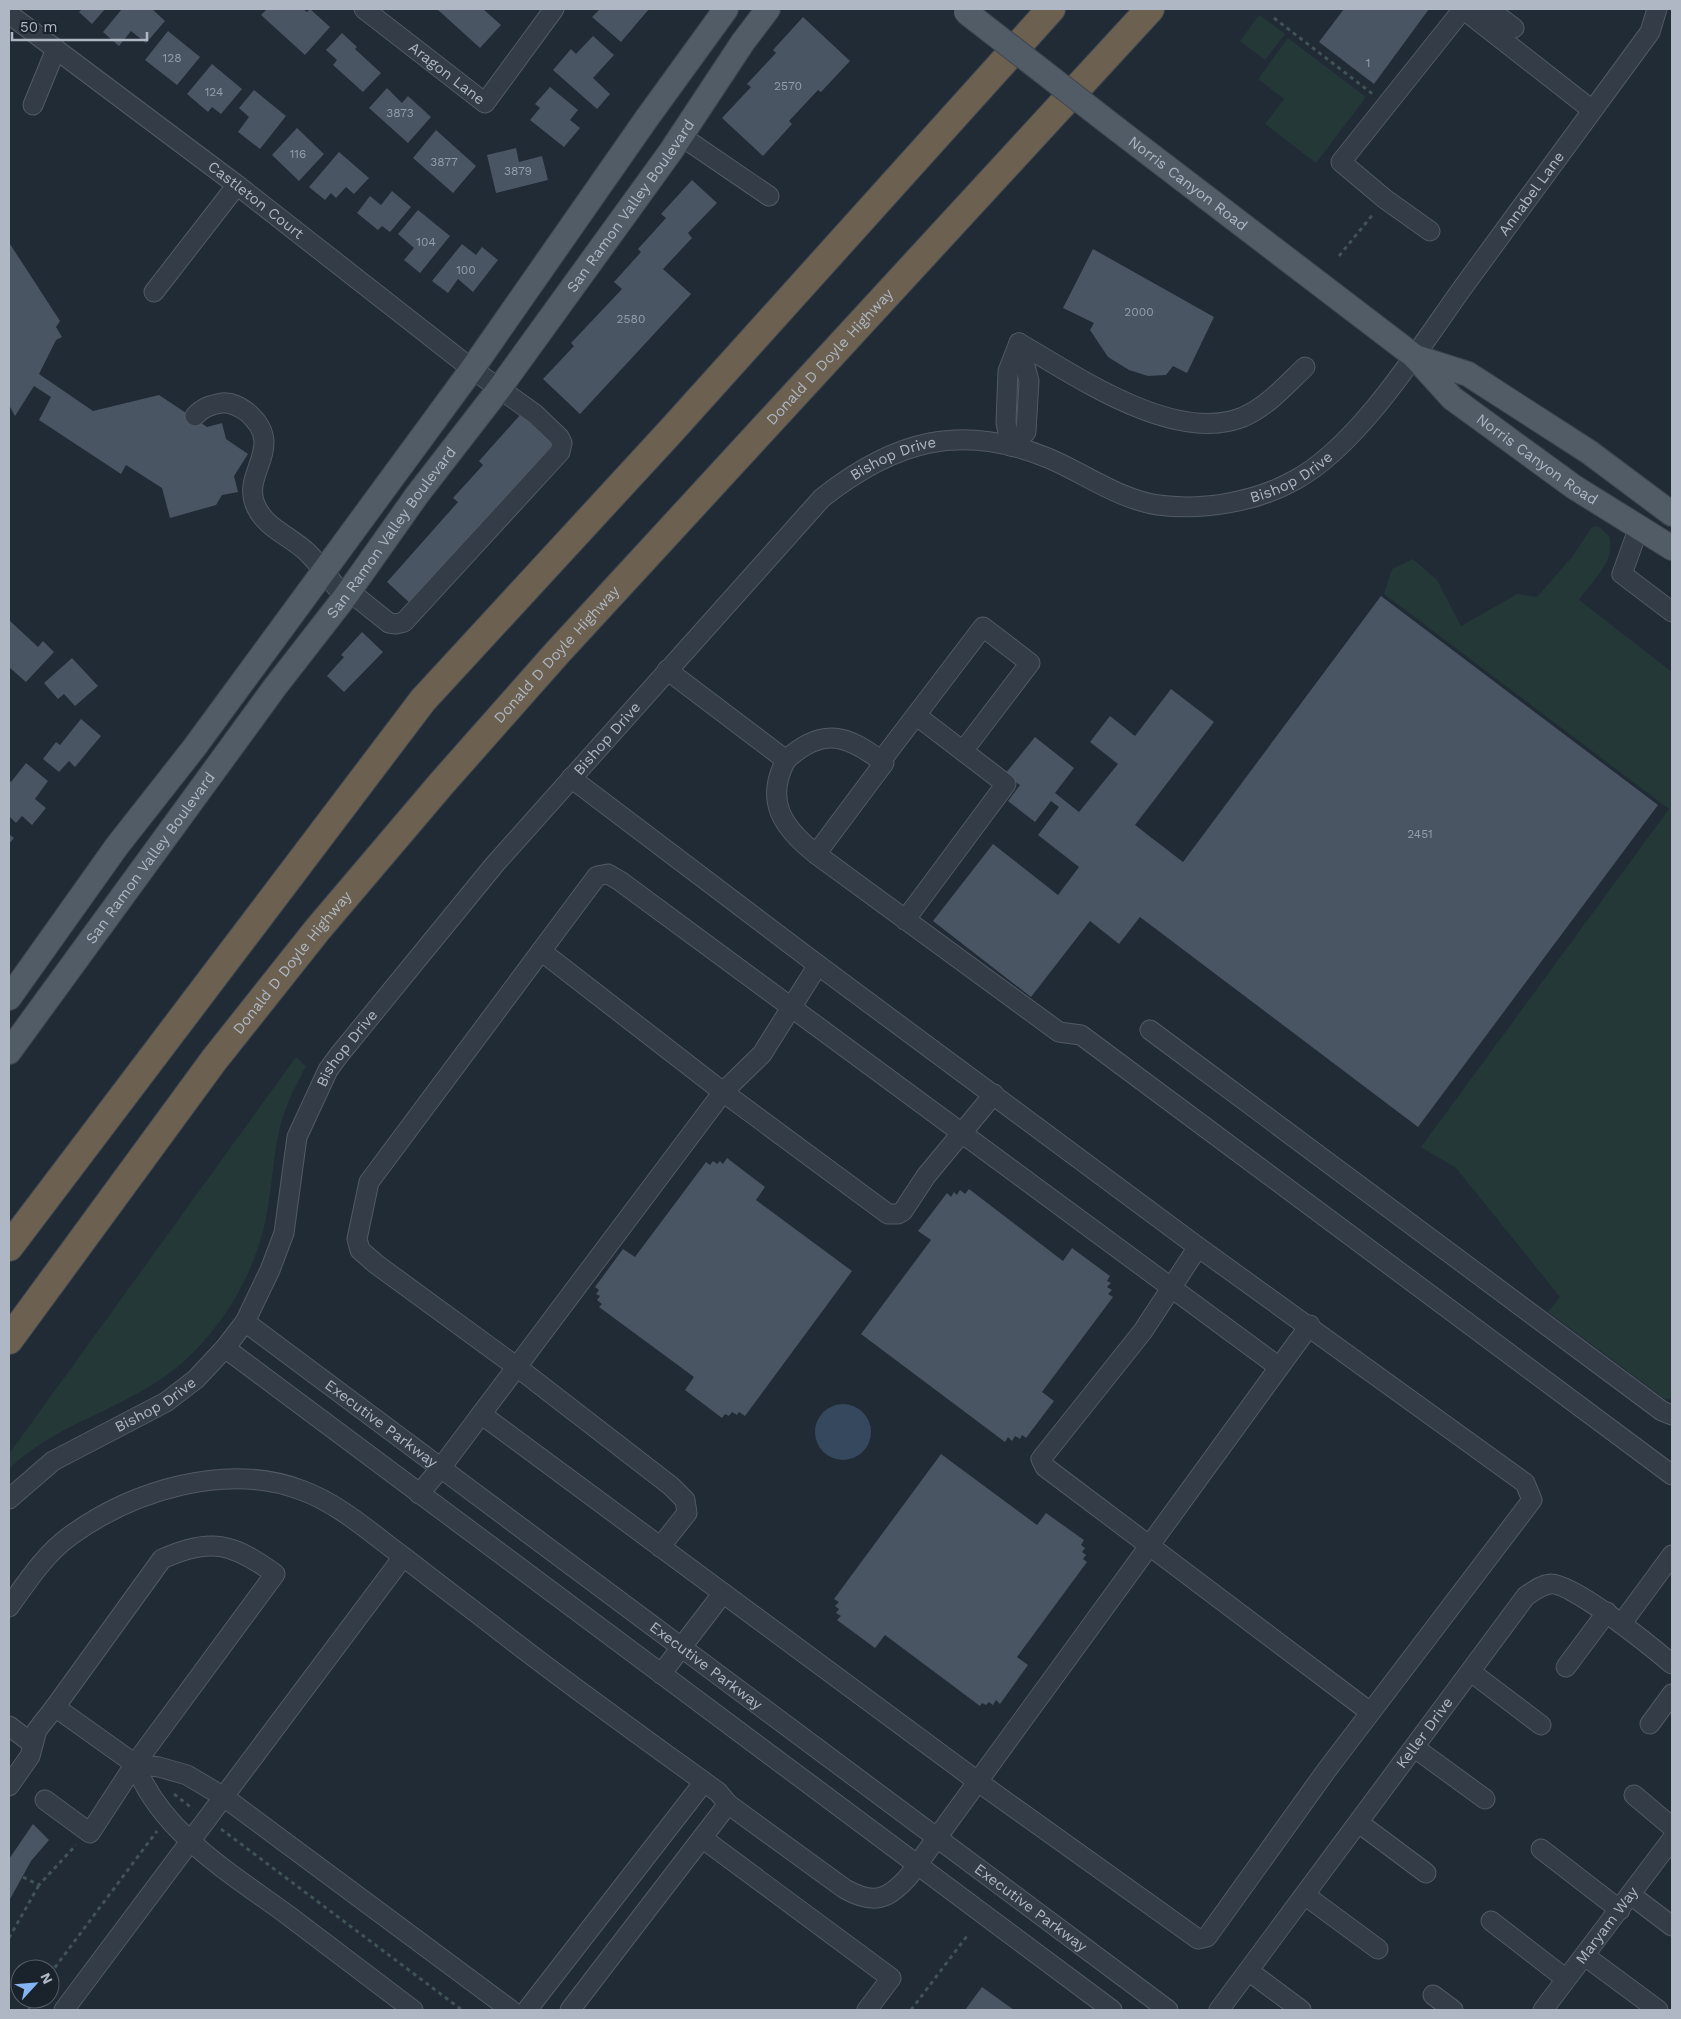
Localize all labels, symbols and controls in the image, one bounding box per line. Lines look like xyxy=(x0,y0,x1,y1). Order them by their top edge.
scale bar xyxy=(12,10,148,42)
text: 50 m xyxy=(20,18,57,36)
street label: Aragon Lane xyxy=(405,38,488,108)
house number: 128 xyxy=(162,51,182,65)
house number: 1 xyxy=(1366,56,1370,70)
house number: 2570 xyxy=(774,79,802,93)
house number: 124 xyxy=(205,85,223,99)
house number: 3873 xyxy=(386,106,414,120)
street label: San Ramon Valley Boulevard xyxy=(563,116,698,296)
street label: Norris Canyon Road xyxy=(1125,132,1251,235)
house number: 116 xyxy=(290,147,306,161)
street label: Annabel Lane xyxy=(1495,148,1568,239)
house number: 3877 xyxy=(430,155,458,169)
street label: Castleton Court xyxy=(204,157,308,243)
house number: 3879 xyxy=(504,164,532,178)
house number: 104 xyxy=(416,235,436,249)
house number: 100 xyxy=(456,263,476,277)
street label: Donald D Doyle Highway xyxy=(763,285,897,429)
house number: 2000 xyxy=(1124,305,1154,319)
house number: 2580 xyxy=(617,312,645,326)
street label: Norris Canyon Road xyxy=(1473,410,1601,509)
street label: Bishop Drive xyxy=(847,433,937,484)
street label: San Ramon Valley Boulevard xyxy=(323,443,460,622)
street label: Bishop Drive xyxy=(1248,448,1336,507)
street label: Donald D Doyle Highway xyxy=(490,582,623,727)
street label: Bishop Drive xyxy=(570,698,644,779)
street label: San Ramon Valley Boulevard xyxy=(82,769,219,947)
house number: 2451 xyxy=(1407,827,1433,841)
street label: Donald D Doyle Highway xyxy=(229,887,356,1038)
street label: Bishop Drive xyxy=(312,1006,381,1090)
street label: Bishop Drive xyxy=(112,1373,200,1436)
street label: Executive Parkway xyxy=(321,1376,441,1472)
street label: Executive Parkway xyxy=(646,1618,766,1714)
street label: Keller Drive xyxy=(1392,1694,1457,1772)
street label: Executive Parkway xyxy=(971,1860,1091,1956)
street label: Maryam Way xyxy=(1572,1883,1642,1968)
north arrow xyxy=(10,1959,60,2009)
text: N xyxy=(37,1970,56,1986)

